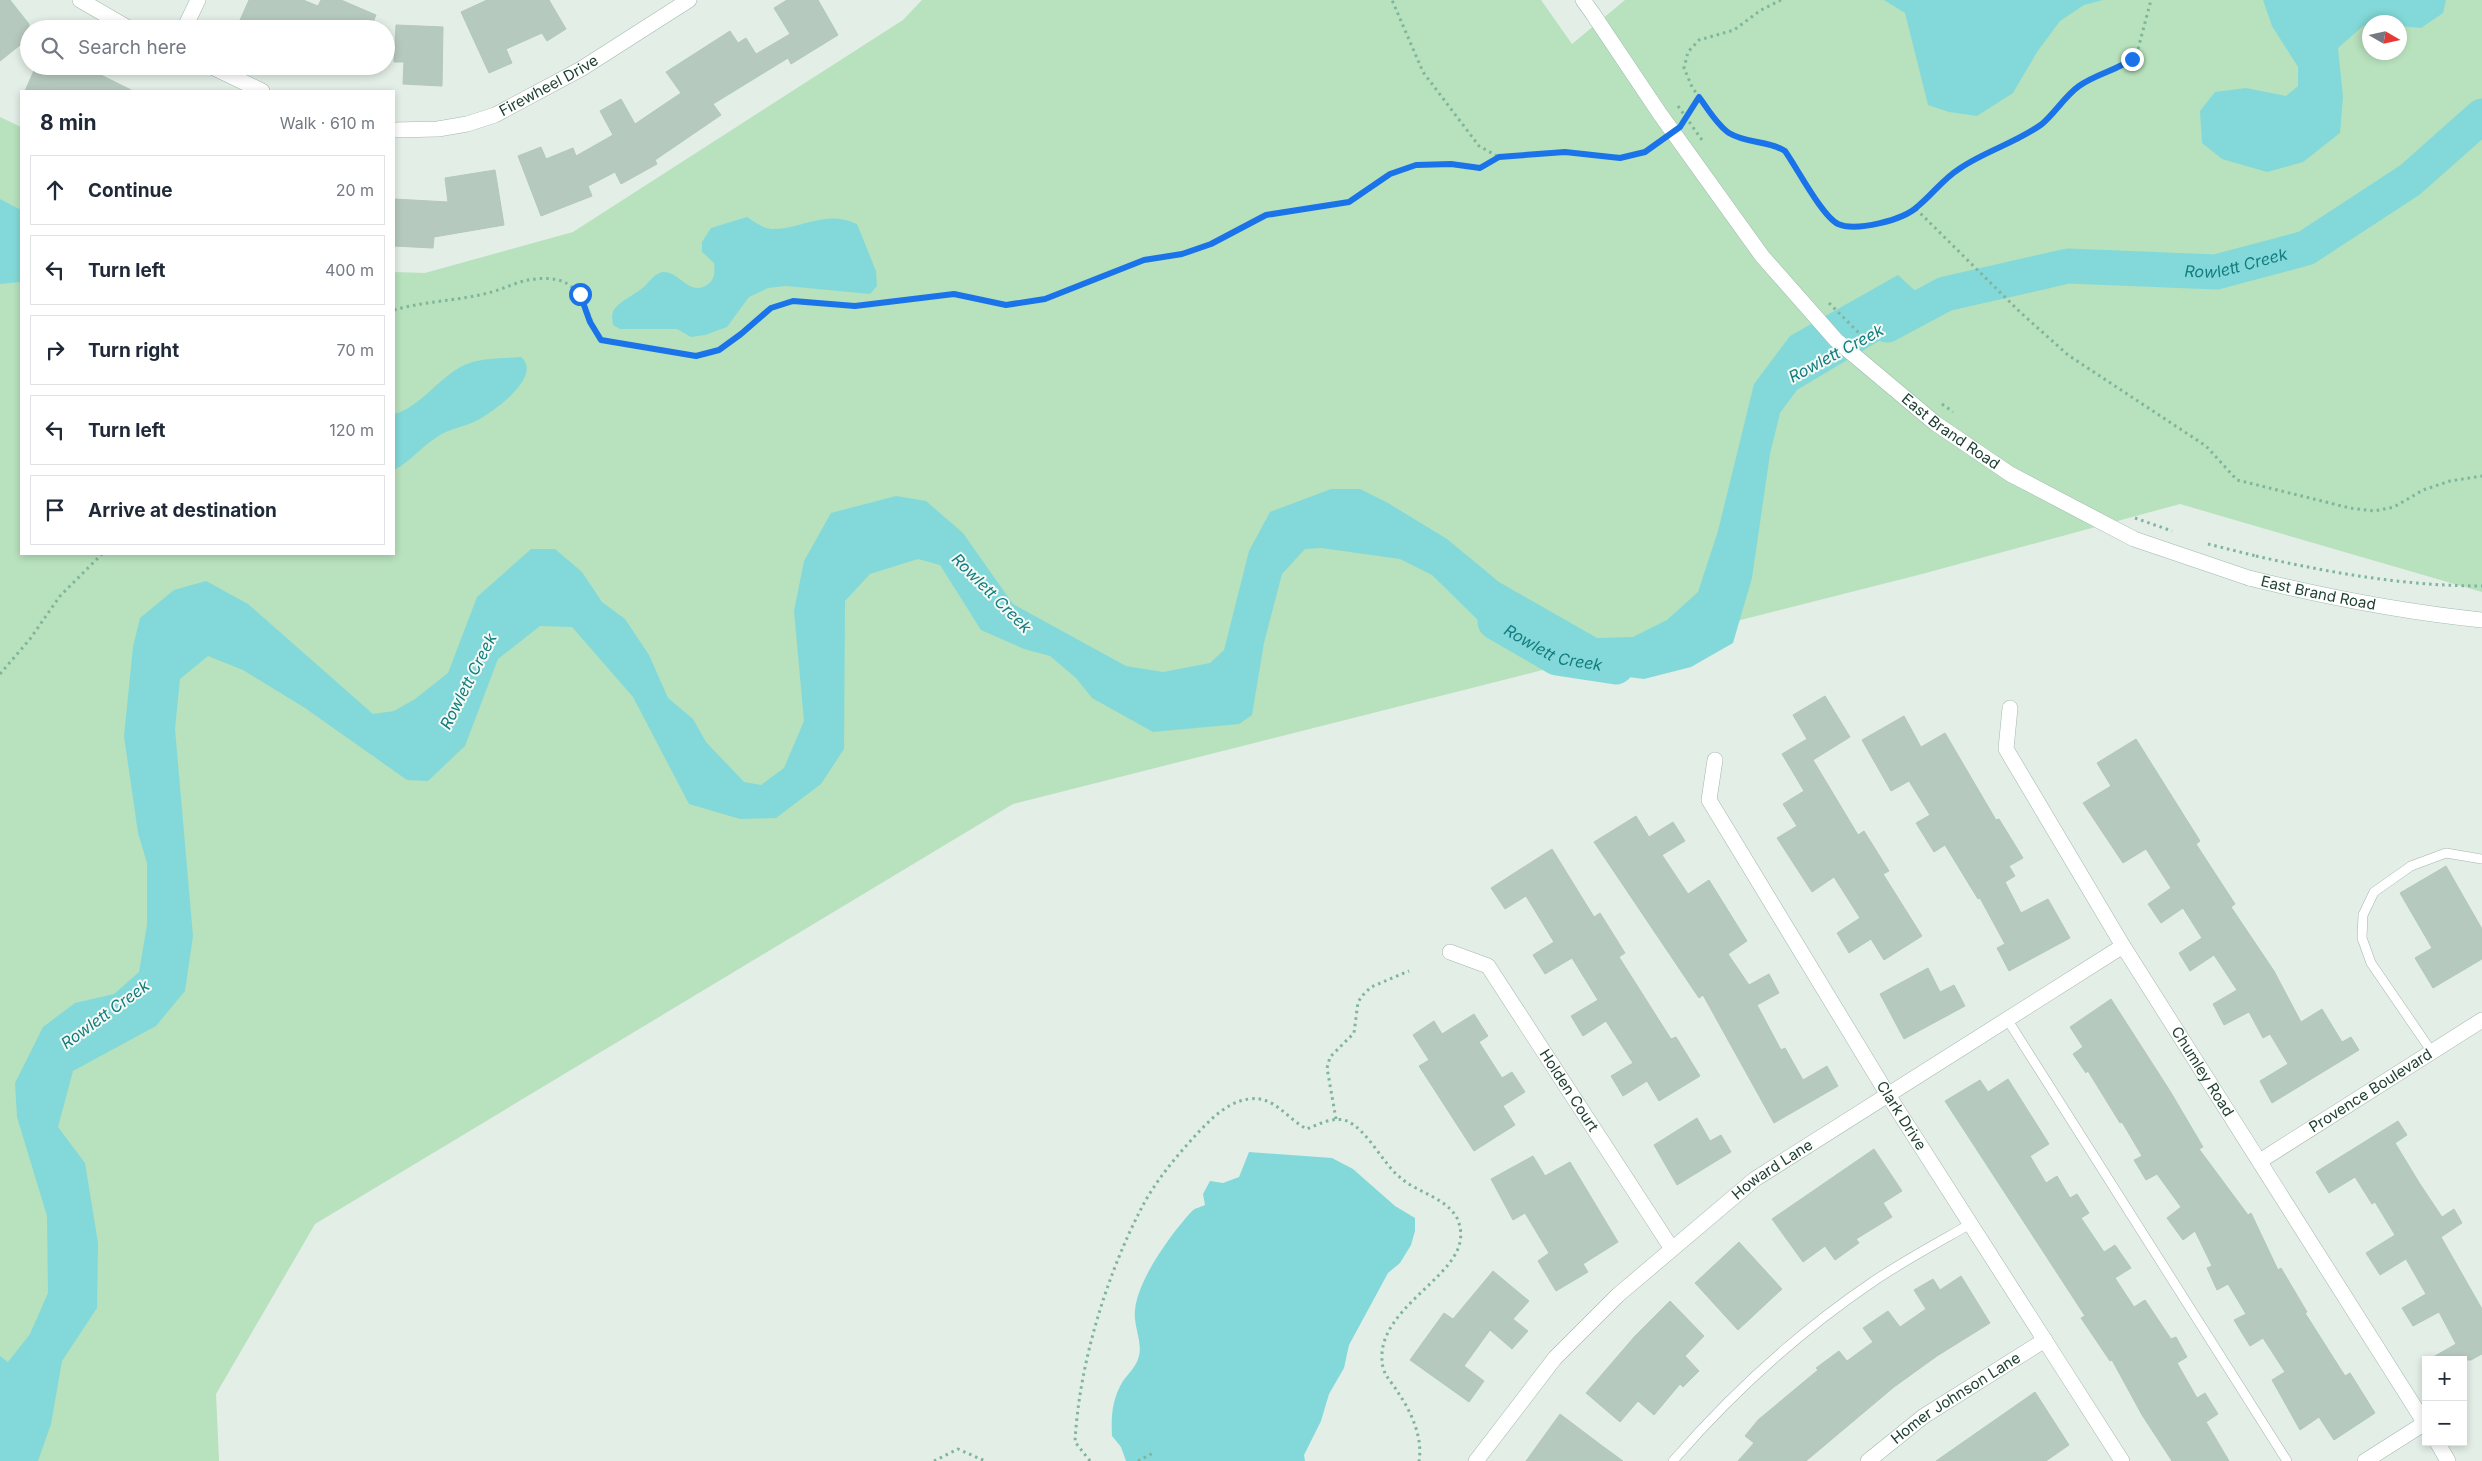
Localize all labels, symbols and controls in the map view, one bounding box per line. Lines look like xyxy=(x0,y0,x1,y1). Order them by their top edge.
north arrow xyxy=(2362,15,2407,60)
search box xyxy=(20,20,395,75)
icon: search xyxy=(38,34,66,62)
text: Search here xyxy=(78,36,187,59)
route end xyxy=(2121,48,2144,71)
street label: Firewheel Drive xyxy=(496,51,602,120)
text: 8 min xyxy=(40,110,97,135)
text: Walk · 610 m xyxy=(280,113,375,133)
icon: ahead xyxy=(41,176,69,204)
text: Continue xyxy=(88,179,173,202)
text: 20 m xyxy=(336,180,374,200)
water label: Rowlett Creek xyxy=(2184,243,2290,282)
icon: left xyxy=(41,256,69,284)
text: Turn left xyxy=(88,259,166,282)
text: 400 m xyxy=(325,260,374,280)
route start xyxy=(569,283,592,306)
water label: Rowlett Creek xyxy=(1785,319,1887,386)
icon: right xyxy=(41,336,69,364)
text: Turn right xyxy=(88,339,179,362)
text: 70 m xyxy=(337,340,374,360)
street label: East Brand Road xyxy=(1898,389,2004,473)
icon: left xyxy=(41,416,69,444)
text: Turn left xyxy=(88,419,166,442)
text: 120 m xyxy=(329,420,374,440)
icon: arrive xyxy=(41,496,69,524)
text: Arrive at destination xyxy=(88,499,277,522)
water label: Rowlett Creek xyxy=(948,549,1036,637)
street label: East Brand Road xyxy=(2259,571,2377,614)
water label: Rowlett Creek xyxy=(1501,620,1604,675)
water label: Rowlett Creek xyxy=(435,630,501,732)
water label: Rowlett Creek xyxy=(57,975,153,1053)
street label: Chumley Road xyxy=(2167,1023,2238,1120)
street label: Provence Boulevard xyxy=(2305,1044,2435,1136)
street label: Holden Court xyxy=(1536,1045,1603,1135)
street label: Clark Drive xyxy=(1873,1077,1931,1154)
street label: Howard Lane xyxy=(1728,1135,1816,1204)
street label: Homer Johnson Lane xyxy=(1887,1348,2024,1448)
map controls xyxy=(2422,1356,2467,1446)
button: + xyxy=(2422,1356,2467,1401)
button: − xyxy=(2422,1401,2467,1446)

